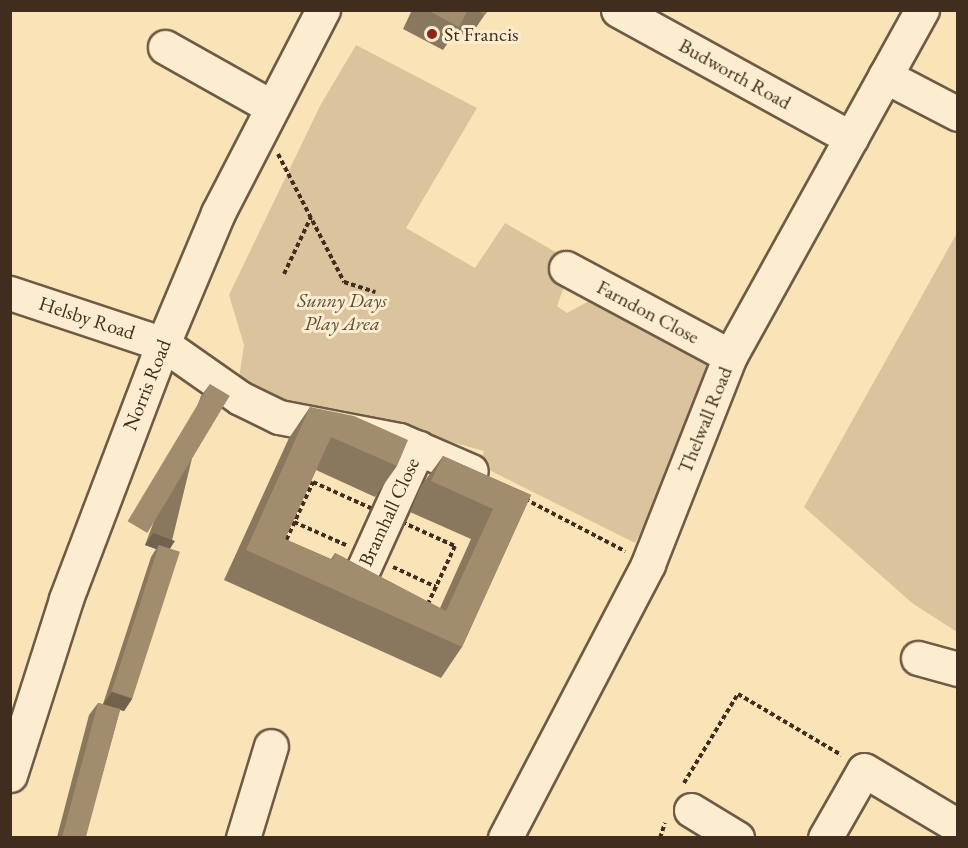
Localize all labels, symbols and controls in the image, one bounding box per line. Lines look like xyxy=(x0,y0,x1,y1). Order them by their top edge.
place label: St Francis xyxy=(444,22,519,46)
marker: St Francis xyxy=(425,27,439,41)
street label: Budworth Road xyxy=(675,33,795,115)
street label: Farndon Close xyxy=(593,275,703,349)
park label: Sunny Days Play Area xyxy=(297,288,387,335)
street label: Helsby Road xyxy=(36,291,138,345)
street label: Norris Road xyxy=(118,336,176,434)
street label: Thelwall Road xyxy=(673,363,737,477)
street label: Bramhall Close xyxy=(353,454,425,570)

